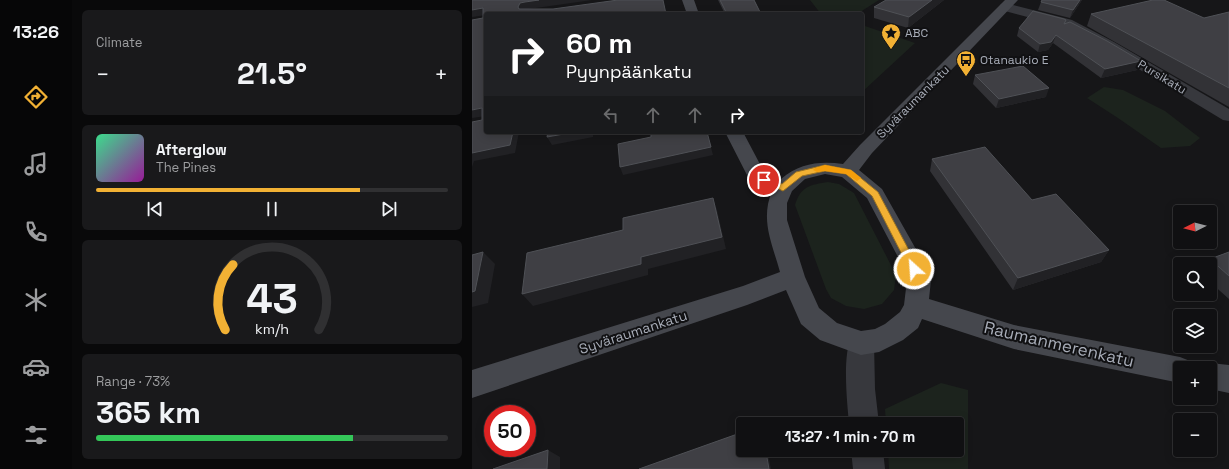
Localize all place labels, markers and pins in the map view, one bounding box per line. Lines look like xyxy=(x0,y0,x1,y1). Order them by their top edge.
place icon: ABC xyxy=(880,22,902,50)
place label: ABC xyxy=(905,25,928,41)
bus stop icon: Otanaukio E xyxy=(955,49,977,77)
place label: Otanaukio E xyxy=(980,52,1049,68)
pin xyxy=(747,163,781,197)

